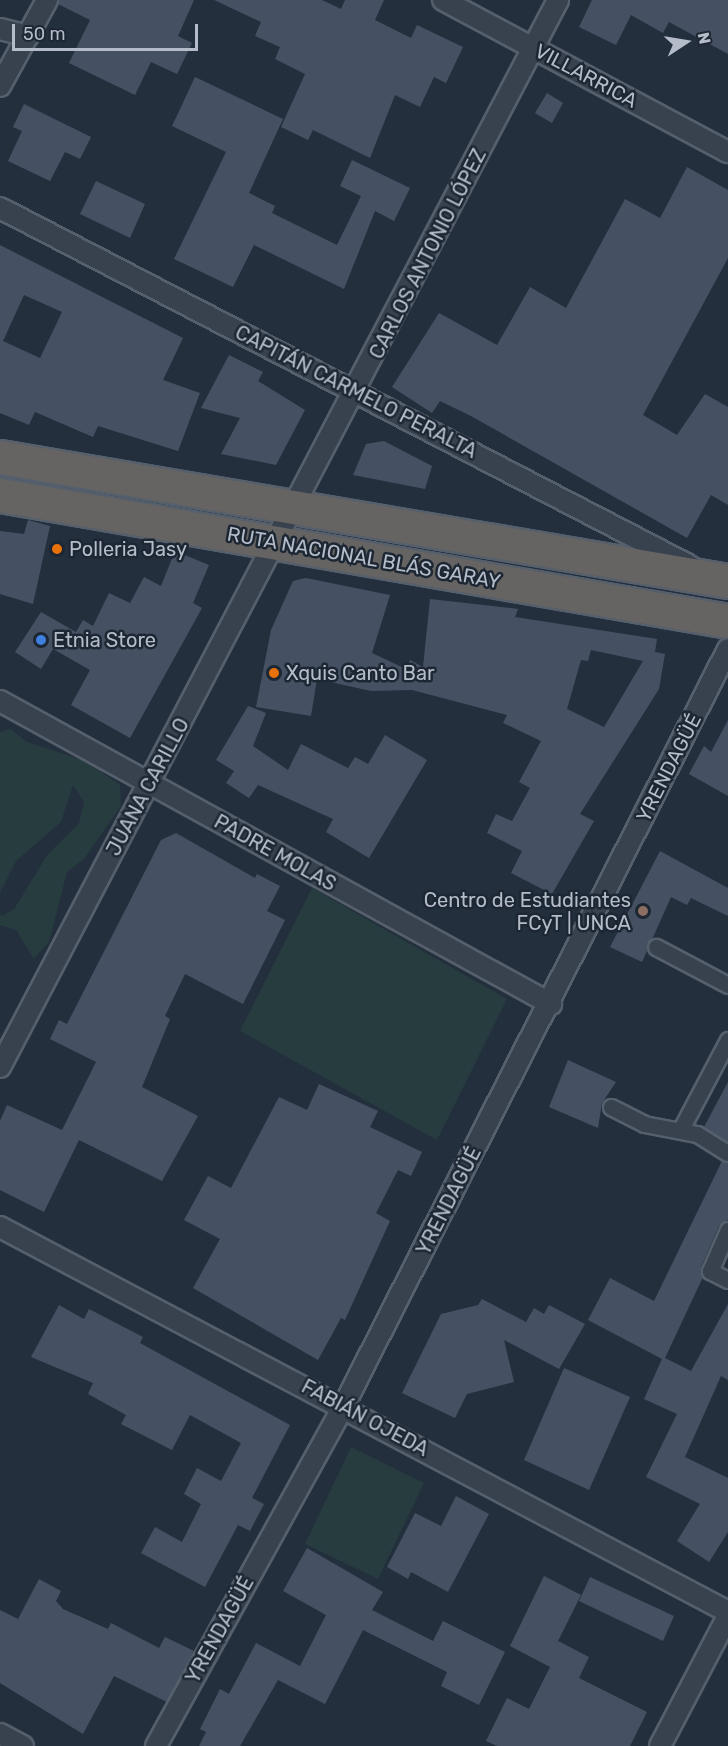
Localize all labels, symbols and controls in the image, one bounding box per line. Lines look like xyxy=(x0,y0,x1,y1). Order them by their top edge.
scale bar xyxy=(15,12,201,50)
north arrow xyxy=(656,12,716,72)
text: 50 m xyxy=(23,23,66,45)
text: N xyxy=(694,31,715,46)
street label: VILLARRICA xyxy=(531,39,641,113)
street label: CARLOS ANTONIO LÓPEZ xyxy=(364,145,492,363)
street label: CAPITÁN CARMELO PERALTA xyxy=(231,320,481,464)
street label: RUTA NACIONAL BLÁS GARAY xyxy=(225,522,503,594)
place label: Polleria Jasy xyxy=(69,537,187,561)
marker: Polleria Jasy xyxy=(50,542,64,556)
place label: Etnia Store xyxy=(53,628,156,652)
marker: Etnia Store xyxy=(34,633,48,647)
place label: Xquis Canto Bar xyxy=(286,661,435,685)
marker: Xquis Canto Bar xyxy=(267,666,281,680)
street label: YRENDAGÜÉ xyxy=(631,710,707,826)
street label: JUANA CARILLO xyxy=(101,714,195,860)
street label: PADRE MOLAS xyxy=(210,810,340,896)
place label: Centro de Estudiantes FCyT | UNCA xyxy=(424,888,631,935)
marker: Centro de Estudiantes FCyT | UNCA xyxy=(636,904,650,918)
street label: YRENDAGÜÉ xyxy=(411,1143,487,1259)
street label: FABIÁN OJEDA xyxy=(297,1374,433,1462)
street label: YRENDAGÜÉ xyxy=(181,1572,259,1688)

